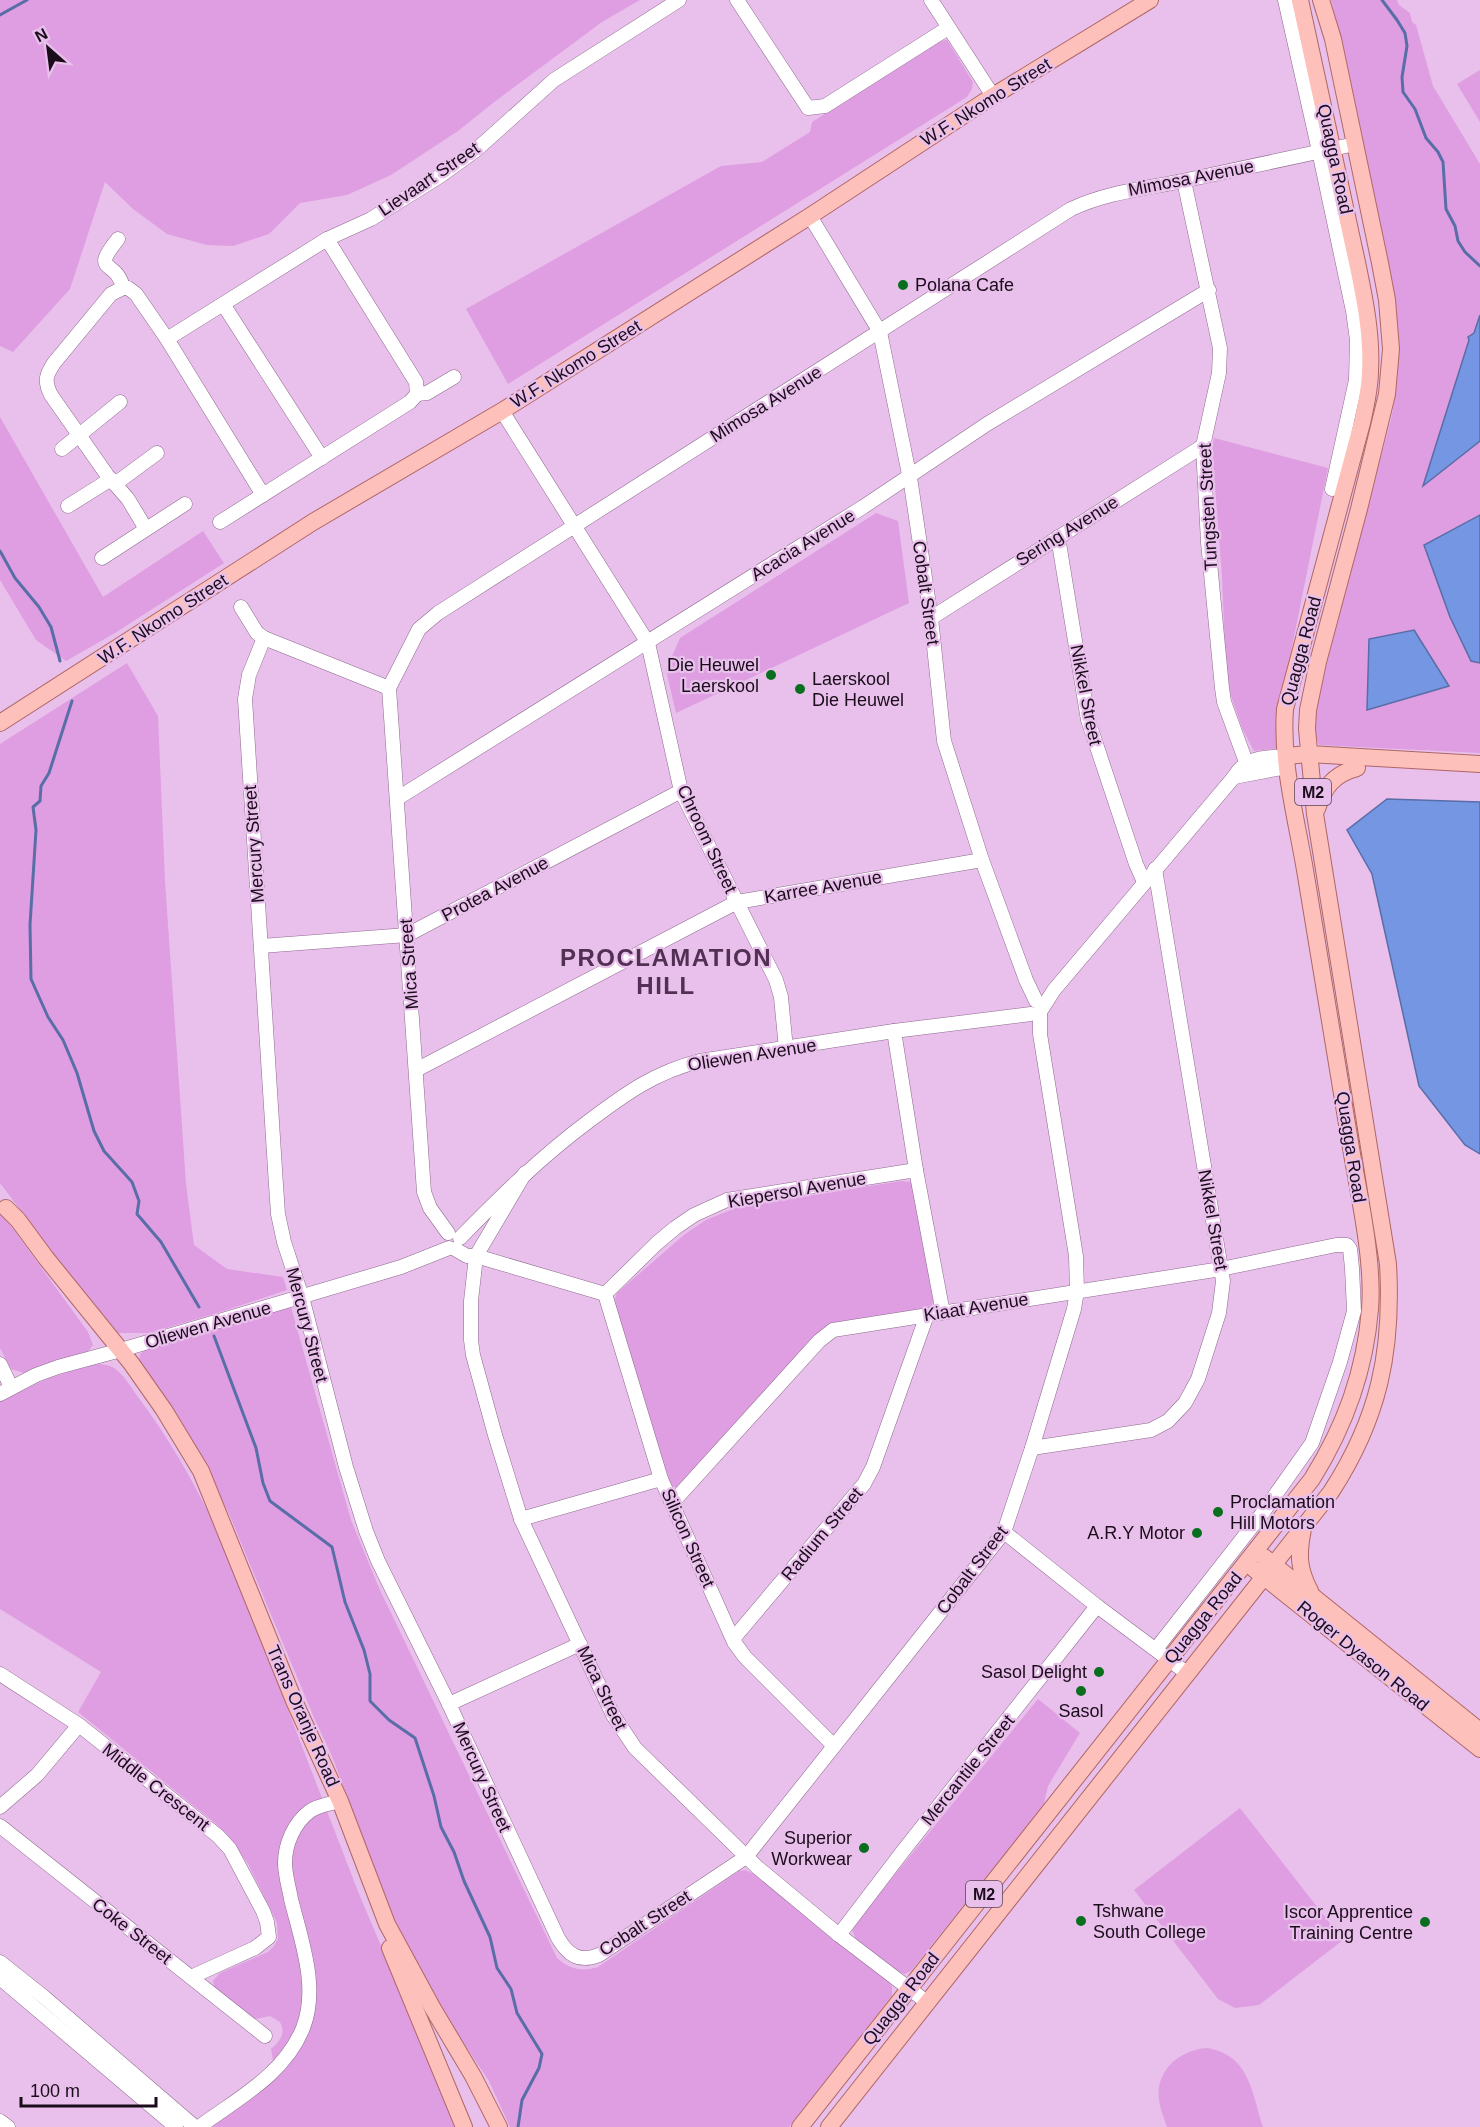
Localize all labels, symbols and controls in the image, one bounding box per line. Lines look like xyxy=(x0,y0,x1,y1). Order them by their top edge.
north arrow xyxy=(18,18,78,78)
text: N xyxy=(32,25,50,45)
street label: W.F. Nkomo Street xyxy=(917,54,1055,150)
street label: Quagga Road xyxy=(1314,102,1356,216)
street label: Lievaart Street xyxy=(375,138,483,220)
street label: Mimosa Avenue xyxy=(1126,156,1256,200)
place label: Polana Cafe xyxy=(915,275,1014,295)
marker: Polana Cafe xyxy=(896,278,910,292)
street label: W.F. Nkomo Street xyxy=(507,316,645,412)
street label: Mimosa Avenue xyxy=(707,362,825,446)
street label: Tungsten Street xyxy=(1195,443,1221,571)
street label: Sering Avenue xyxy=(1012,492,1122,570)
street label: Acacia Avenue xyxy=(747,505,859,585)
street label: Cobalt Street xyxy=(909,540,943,646)
street label: W.F. Nkomo Street xyxy=(95,570,231,668)
street label: Quagga Road xyxy=(1277,594,1325,708)
street label: Nikkel Street xyxy=(1066,643,1106,747)
place label: Die Heuwel Laerskool xyxy=(667,655,759,696)
marker: Die Heuwel Laerskool xyxy=(764,668,778,682)
place label: Laerskool Die Heuwel xyxy=(812,669,904,710)
marker: Laerskool Die Heuwel xyxy=(793,682,807,696)
road number: M2 xyxy=(1295,779,1331,805)
street label: Chroom Street xyxy=(673,782,741,896)
street label: Mercury Street xyxy=(240,784,268,904)
street label: Protea Avenue xyxy=(438,853,552,925)
street label: Karree Avenue xyxy=(763,867,883,907)
street label: Mica Street xyxy=(396,918,422,1010)
district label: PROCLAMATION HILL xyxy=(560,944,772,999)
street label: Oliewen Avenue xyxy=(686,1035,818,1075)
street label: Quagga Road xyxy=(1332,1090,1370,1204)
street label: Kiepersol Avenue xyxy=(726,1168,868,1212)
street label: Nikkel Street xyxy=(1194,1168,1232,1272)
street label: Mercury Street xyxy=(282,1265,332,1385)
street label: Kiaat Avenue xyxy=(922,1289,1030,1325)
street label: Oliewen Avenue xyxy=(143,1298,273,1352)
street label: Radium Street xyxy=(777,1484,867,1584)
street label: Silicon Street xyxy=(657,1485,719,1591)
place label: Proclamation Hill Motors xyxy=(1230,1492,1335,1533)
marker: Proclamation Hill Motors xyxy=(1211,1505,1225,1519)
street label: Cobalt Street xyxy=(932,1522,1012,1618)
place label: A.R.Y Motor xyxy=(1087,1523,1185,1543)
marker: A.R.Y Motor xyxy=(1190,1526,1204,1540)
street label: Quagga Road xyxy=(1160,1568,1246,1668)
street label: Roger Dyason Road xyxy=(1293,1597,1433,1715)
street label: Trans Oranje Road xyxy=(263,1642,343,1790)
street label: Mica Street xyxy=(573,1643,631,1733)
place label: Sasol Delight xyxy=(981,1662,1087,1682)
marker: Sasol Delight xyxy=(1092,1665,1106,1679)
marker: Sasol xyxy=(1074,1684,1088,1698)
place label: Sasol xyxy=(1058,1701,1104,1721)
street label: Mercantile Street xyxy=(917,1711,1019,1829)
street label: Mercury Street xyxy=(449,1719,515,1835)
street label: Middle Crescent xyxy=(99,1739,213,1835)
place label: Superior Workwear xyxy=(771,1828,852,1869)
marker: Superior Workwear xyxy=(857,1841,871,1855)
road number: M2 xyxy=(966,1881,1002,1907)
street label: Cobalt Street xyxy=(595,1886,695,1960)
street label: Coke Street xyxy=(88,1894,176,1968)
place label: Tshwane South College xyxy=(1093,1901,1206,1942)
place label: Iscor Apprentice Training Centre xyxy=(1284,1902,1413,1943)
marker: Tshwane South College xyxy=(1074,1914,1088,1928)
marker: Iscor Apprentice Training Centre xyxy=(1418,1915,1432,1929)
street label: Quagga Road xyxy=(859,1949,943,2049)
scale bar xyxy=(21,2070,156,2108)
text: 100 m xyxy=(30,2081,80,2101)

